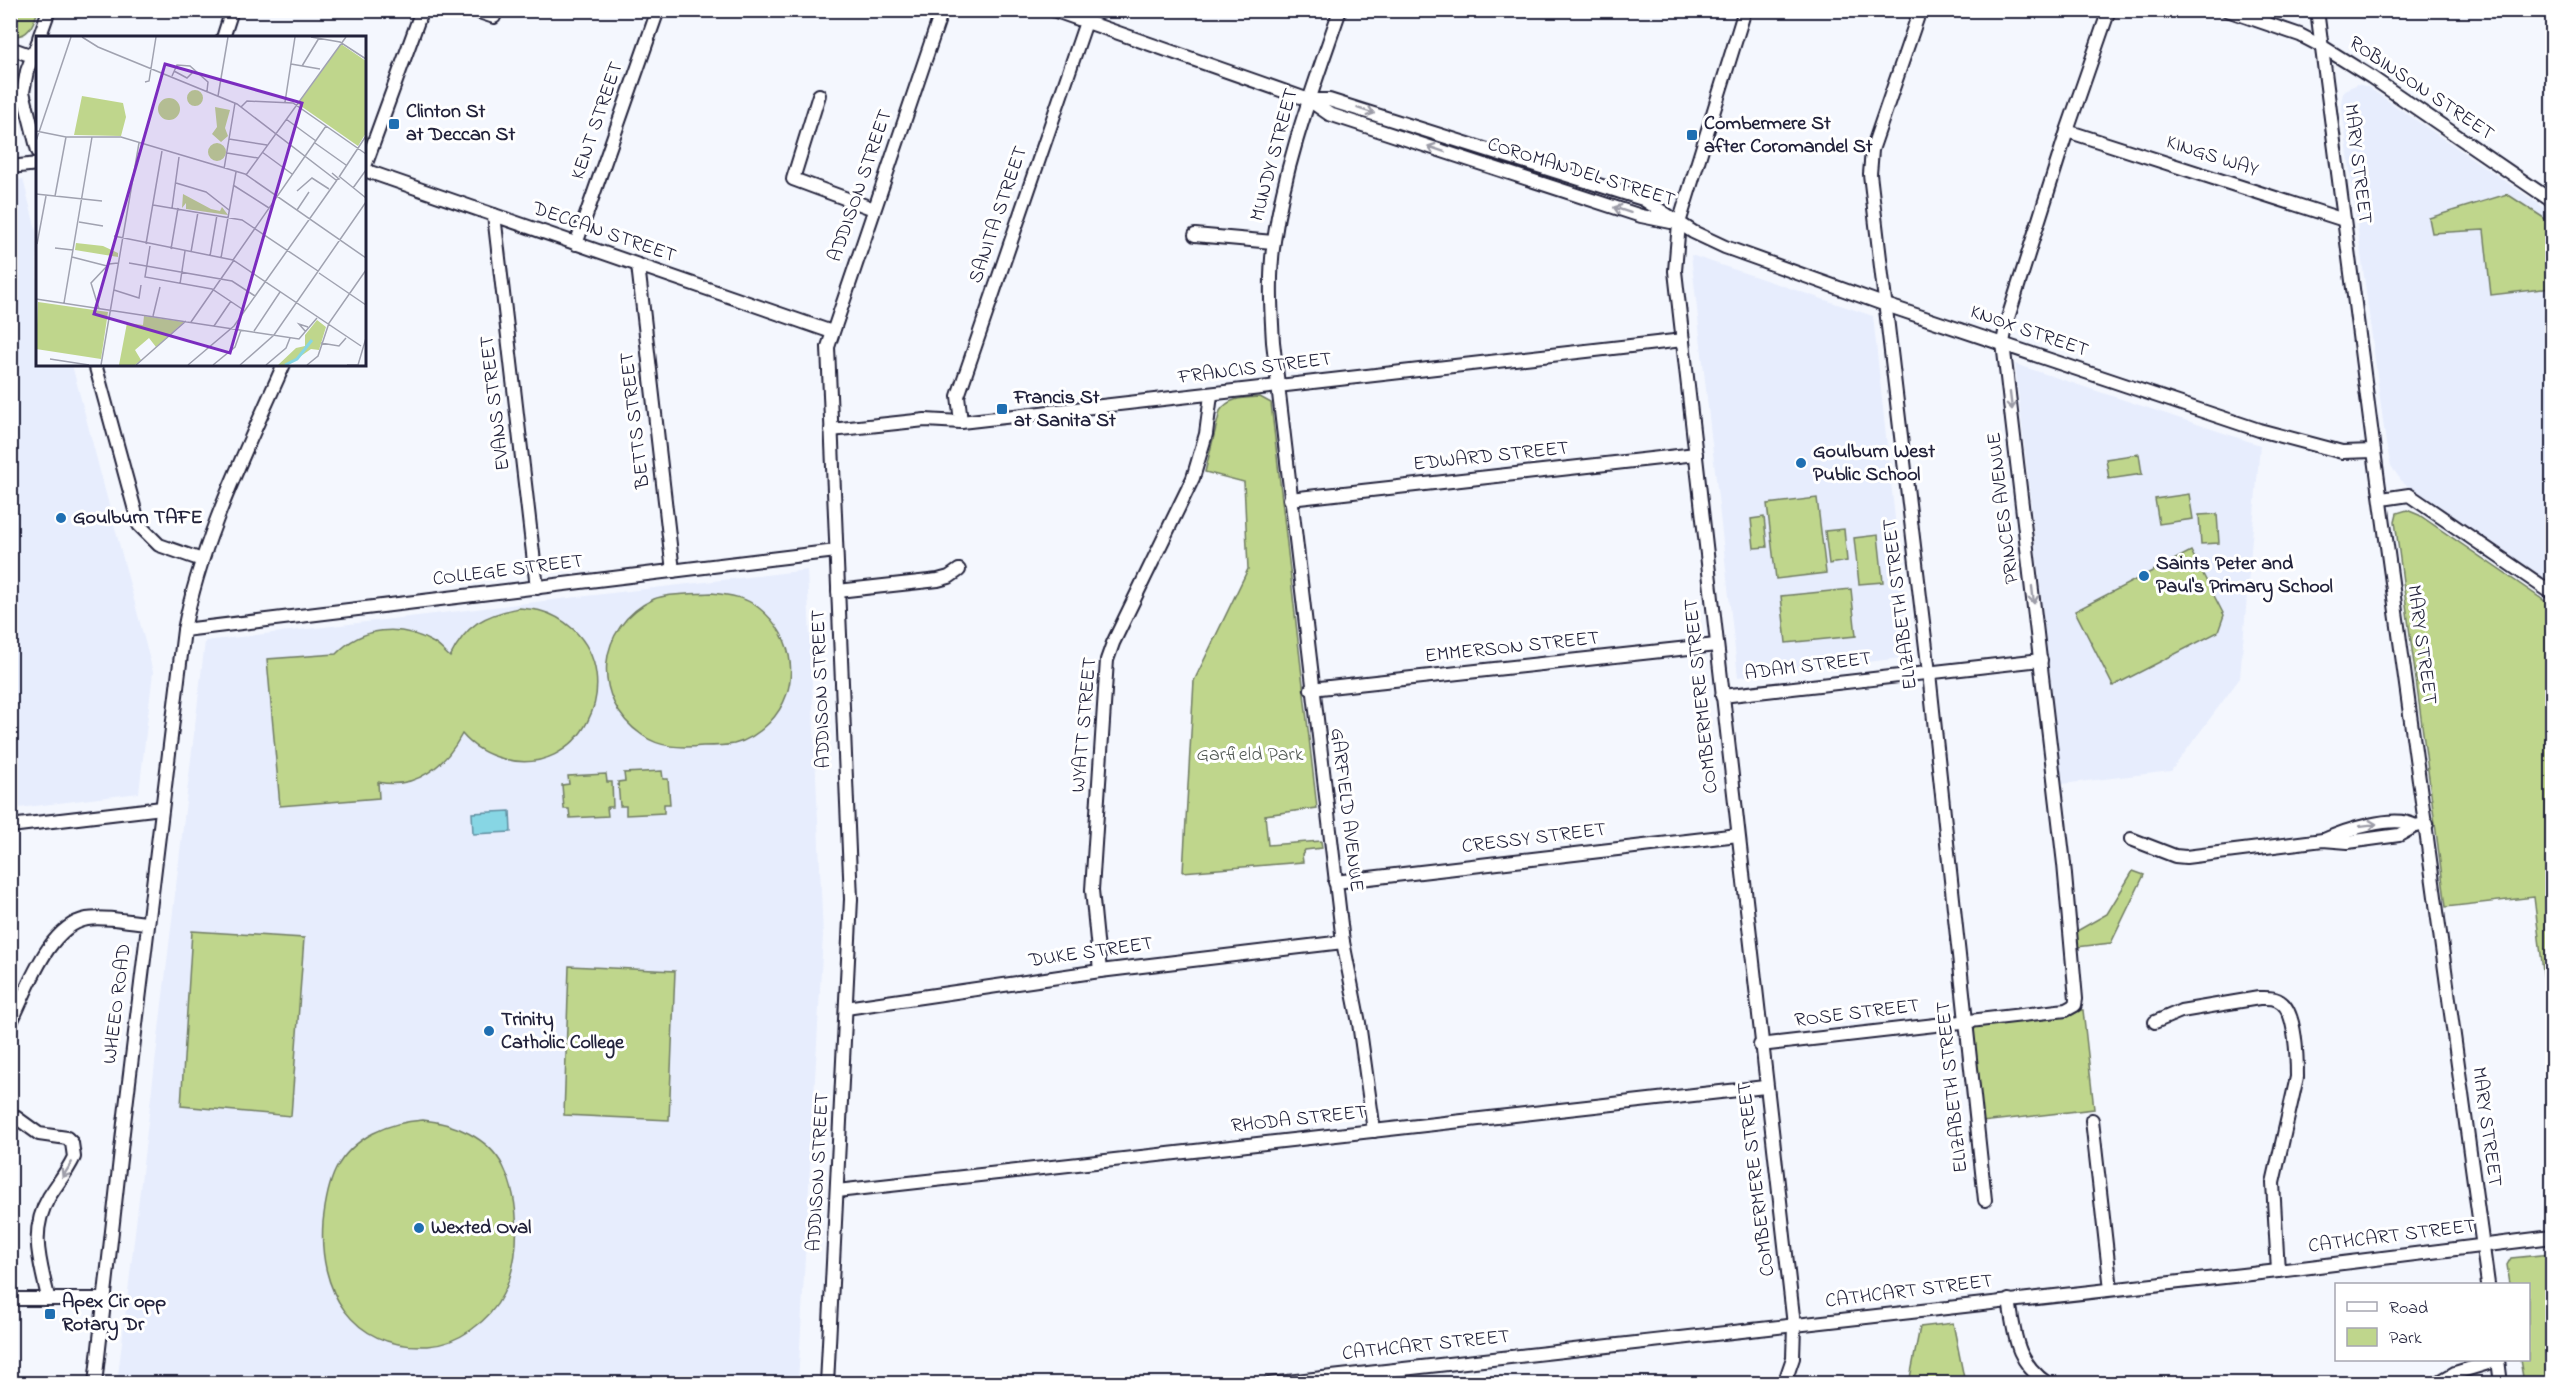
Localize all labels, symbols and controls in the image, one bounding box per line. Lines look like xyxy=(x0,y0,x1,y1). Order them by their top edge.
street label: ROBINSON STREET xyxy=(2342,29,2500,149)
inset map xyxy=(36,36,366,366)
street label: KENT STREET xyxy=(564,58,632,184)
street label: MUNDY STREET xyxy=(1243,85,1307,225)
place label: Clinton St at Deccan St xyxy=(406,98,515,150)
street label: MARY STREET xyxy=(2335,102,2379,226)
street label: ADDISON STREET xyxy=(821,106,901,266)
one-way arrow xyxy=(1356,106,1375,117)
place label: Combermere St after Coromandel St xyxy=(1704,110,1873,162)
marker: Clinton St at Deccan St xyxy=(387,117,401,131)
marker: Combermere St after Coromandel St xyxy=(1685,128,1699,142)
street label: KINGS WAY xyxy=(2162,128,2262,186)
street label: COROMANDEL STREET xyxy=(1484,131,1678,215)
street label: SANITA STREET xyxy=(962,143,1036,287)
one-way arrow xyxy=(1427,143,1446,154)
street label: DECCAN STREET xyxy=(527,195,680,271)
one-way arrow xyxy=(1613,204,1632,215)
street label: KNOX STREET xyxy=(1966,298,2092,366)
street label: EVANS STREET xyxy=(473,334,519,472)
street label: FRANCIS STREET xyxy=(1176,345,1333,393)
street label: BETTS STREET xyxy=(613,350,659,491)
place label: Francis St at Sanita St xyxy=(1013,384,1116,436)
one-way arrow xyxy=(2005,391,2016,410)
marker: Francis St at Sanita St xyxy=(995,402,1009,416)
street label: PRINCES AVENUE xyxy=(1980,430,2028,586)
street label: EDWARD STREET xyxy=(1412,434,1570,480)
place label: Goulburn West Public School xyxy=(1813,438,1935,490)
marker: Goulburn West Public School xyxy=(1794,456,1808,470)
place label: Goulburn TAFE xyxy=(73,504,203,533)
marker: Goulburn TAFE xyxy=(54,511,68,525)
street label: ELIZABETH STREET xyxy=(1876,517,1926,691)
street label: COLLEGE STREET xyxy=(431,547,585,595)
place label: Saints Peter and Paul's Primary School xyxy=(2156,550,2333,603)
marker: Saints Peter and Paul's Primary School xyxy=(2137,569,2151,583)
street label: MARY STREET xyxy=(2398,583,2444,707)
one-way arrow xyxy=(2028,584,2039,604)
street label: COMBERMERE STREET xyxy=(1677,597,1727,795)
street label: ADDISON STREET xyxy=(805,609,839,769)
street label: EMMERSON STREET xyxy=(1423,624,1601,672)
street label: ADAM STREET xyxy=(1743,645,1873,689)
street label: WYATT STREET xyxy=(1065,656,1105,794)
street label: GARFIELD AVENUE xyxy=(1322,726,1370,894)
park label: Garfield Park xyxy=(1196,741,1304,770)
street label: CRESSY STREET xyxy=(1460,816,1608,862)
one-way arrow xyxy=(2358,820,2378,831)
street label: DUKE STREET xyxy=(1026,930,1155,976)
street label: WHEEO ROAD xyxy=(96,942,140,1066)
street label: ROSE STREET xyxy=(1793,992,1921,1036)
street label: ELIZABETH STREET xyxy=(1930,1000,1976,1174)
place label: Trinity Catholic College xyxy=(501,1006,625,1059)
marker: Trinity Catholic College xyxy=(482,1024,496,1038)
street label: MARY STREET xyxy=(2463,1065,2509,1189)
street label: COMBERMERE STREET xyxy=(1731,1080,1783,1278)
street label: ADDISON STREET xyxy=(800,1092,838,1252)
street label: RHODA STREET xyxy=(1230,1098,1368,1142)
one-way arrow xyxy=(60,1161,72,1178)
street label: CATHCART STREET xyxy=(2307,1212,2477,1262)
place label: Wexted Oval xyxy=(431,1214,531,1243)
marker: Wexted Oval xyxy=(412,1221,426,1235)
street label: CATHCART STREET xyxy=(1824,1267,1994,1317)
legend xyxy=(2335,1283,2530,1361)
place label: Apex Cir opp Rotary Dr xyxy=(62,1288,166,1341)
text: Road xyxy=(2389,1296,2428,1322)
marker: Apex Cir opp Rotary Dr xyxy=(43,1307,57,1321)
street label: CATHCART STREET xyxy=(1341,1323,1511,1369)
text: Park xyxy=(2389,1326,2422,1352)

